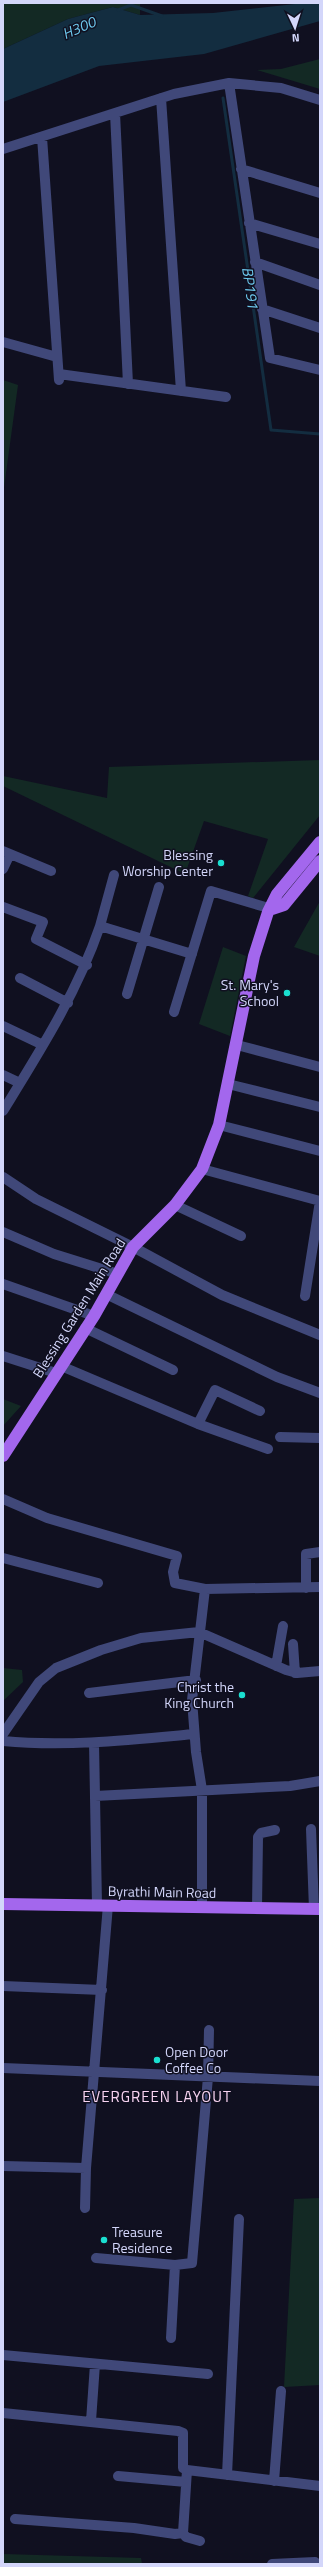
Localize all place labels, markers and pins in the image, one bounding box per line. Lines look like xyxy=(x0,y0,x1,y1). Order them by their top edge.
place label: Blessing Worship Center xyxy=(122,844,213,881)
marker: Blessing Worship Center xyxy=(216,858,226,868)
place label: St. Mary's School xyxy=(221,974,279,1011)
marker: St. Mary's School xyxy=(282,988,292,998)
place label: Christ the King Church xyxy=(164,1676,234,1713)
marker: Christ the King Church xyxy=(237,1690,247,1700)
place label: Open Door Coffee Co xyxy=(165,2041,228,2078)
marker: Open Door Coffee Co xyxy=(152,2055,162,2065)
place label: Treasure Residence xyxy=(112,2221,172,2258)
marker: Treasure Residence xyxy=(99,2235,109,2245)

